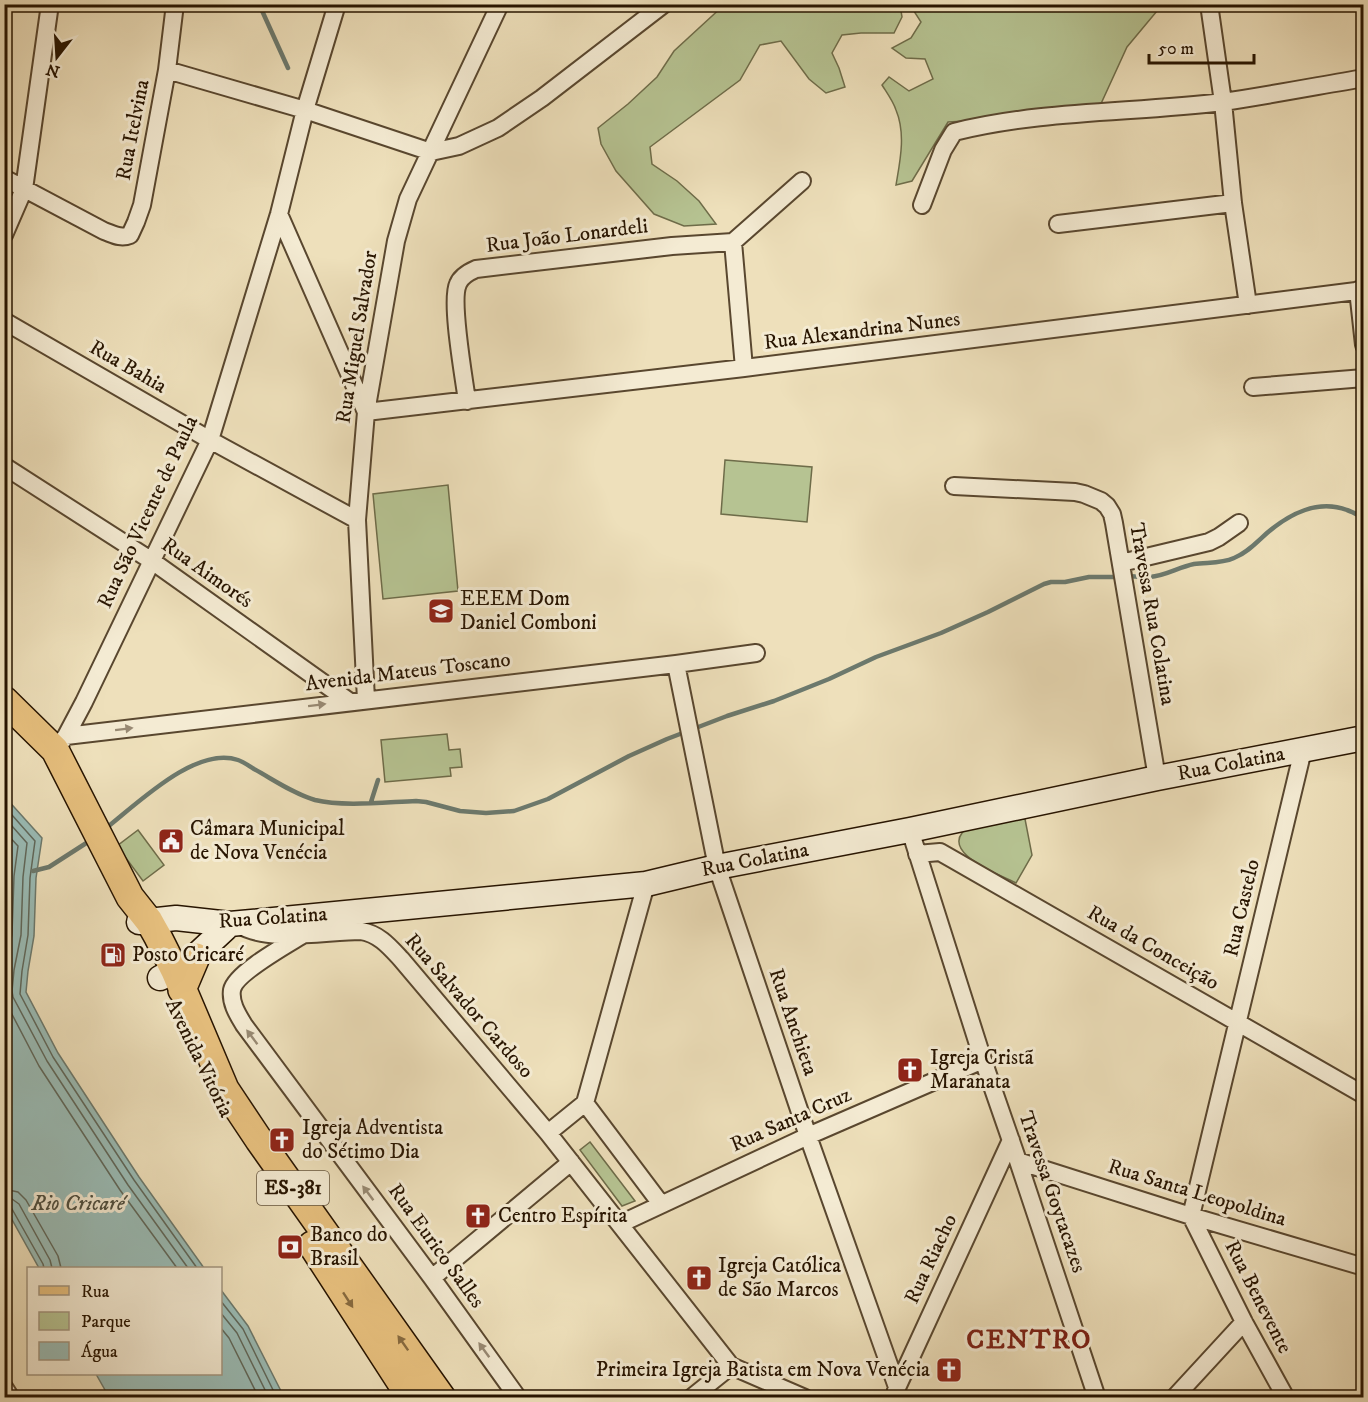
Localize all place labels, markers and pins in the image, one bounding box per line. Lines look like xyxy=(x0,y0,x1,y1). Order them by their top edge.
place label: EEEM Dom Daniel Comboni xyxy=(460,586,597,636)
school or university icon: EEEM Dom Daniel Comboni xyxy=(426,596,456,626)
place label: Câmara Municipal de Nova Venécia xyxy=(190,816,345,866)
public building icon: Câmara Municipal de Nova Venécia xyxy=(156,826,186,856)
fuel station icon: Posto Cricaré xyxy=(98,940,128,970)
place label: Posto Cricaré xyxy=(132,942,244,968)
place label: Igreja Cristã Maranata xyxy=(930,1045,1034,1095)
church icon: Igreja Cristã Maranata xyxy=(895,1055,925,1085)
place label: Igreja Adventista do Sétimo Dia xyxy=(302,1115,443,1165)
church icon: Igreja Adventista do Sétimo Dia xyxy=(267,1125,297,1155)
church icon: Centro Espírita xyxy=(463,1201,493,1231)
place label: Centro Espírita xyxy=(498,1203,627,1229)
place label: Banco do Brasil xyxy=(310,1222,388,1272)
bank icon: Banco do Brasil xyxy=(275,1232,305,1262)
place label: Igreja Católica de São Marcos xyxy=(718,1253,841,1303)
church icon: Igreja Católica de São Marcos xyxy=(684,1263,714,1293)
church icon: Primeira Igreja Batista em Nova Venécia xyxy=(934,1355,964,1385)
place label: Primeira Igreja Batista em Nova Venécia xyxy=(596,1357,930,1383)

